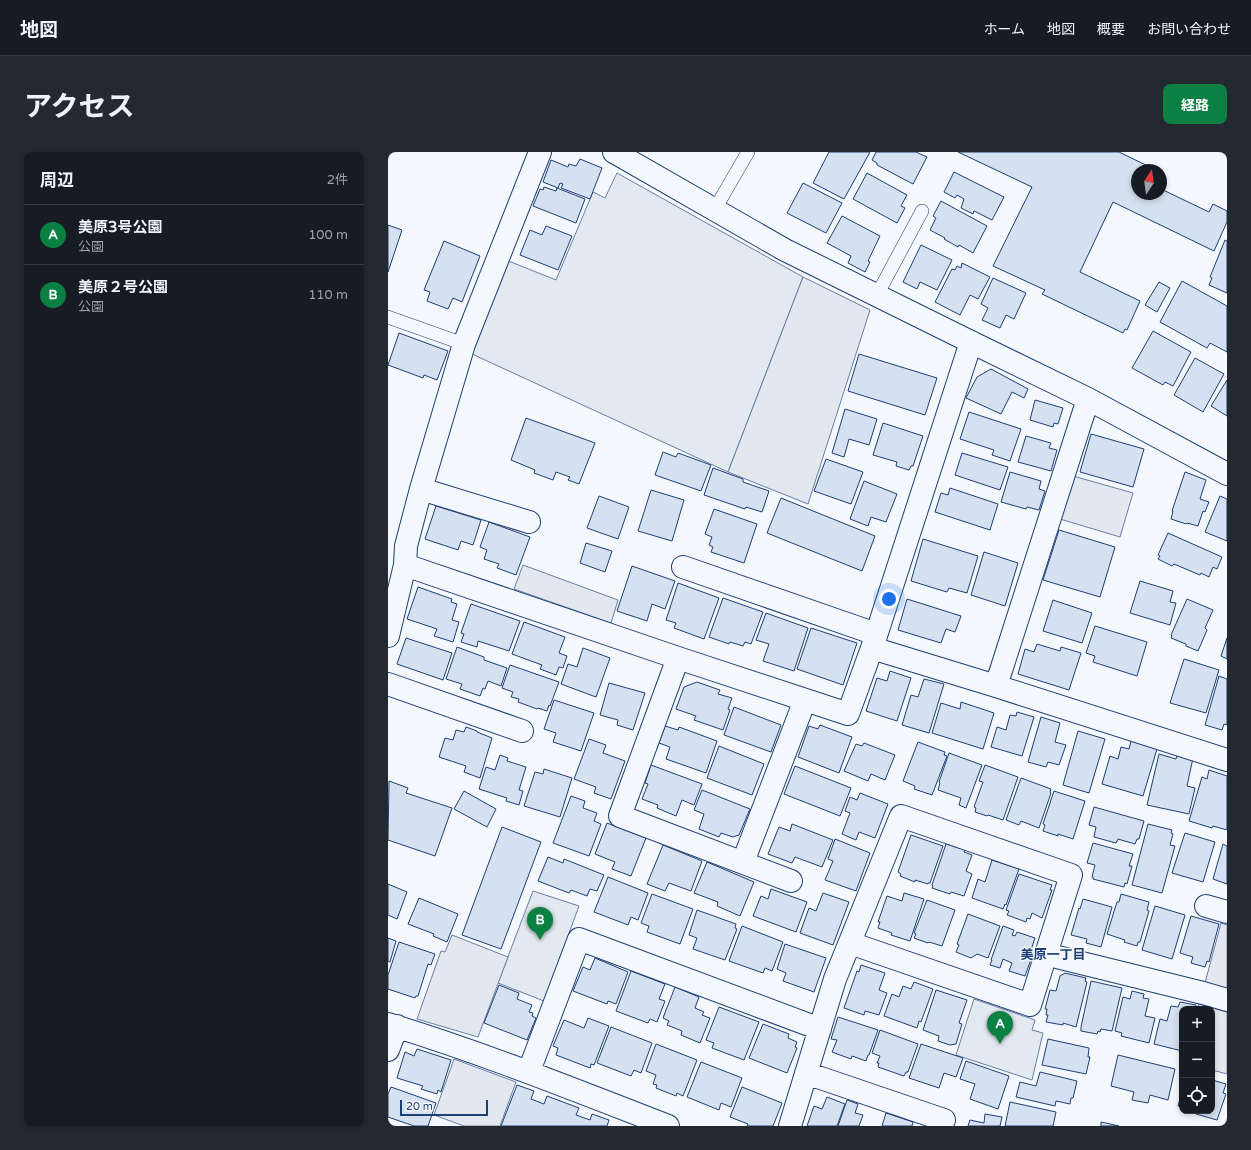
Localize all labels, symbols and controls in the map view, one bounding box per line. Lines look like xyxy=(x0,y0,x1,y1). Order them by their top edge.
text: 地図 xyxy=(20,19,58,41)
text: ホーム xyxy=(983,21,1025,38)
text: 地図 xyxy=(1047,21,1075,38)
text: 概要 xyxy=(1097,21,1125,38)
text: お問い合わせ xyxy=(1147,21,1231,38)
button: 経路 xyxy=(1163,84,1227,124)
text: アクセス xyxy=(24,90,135,124)
north arrow xyxy=(1131,164,1167,200)
text: 周辺 xyxy=(40,170,74,191)
text: 2件 xyxy=(327,172,348,188)
text: 美原3号公園 xyxy=(78,218,162,236)
text: A xyxy=(48,227,58,243)
text: 100 m xyxy=(308,227,348,243)
text: 公園 xyxy=(78,239,104,255)
text: 美原２号公園 xyxy=(78,278,168,296)
text: B xyxy=(48,287,58,303)
text: 110 m xyxy=(308,287,348,303)
text: 公園 xyxy=(78,299,104,315)
your location xyxy=(879,589,899,609)
pin: B xyxy=(527,907,553,940)
district label: 美原一丁目 xyxy=(1020,947,1086,963)
map controls xyxy=(1179,1006,1215,1114)
button: + xyxy=(1179,1006,1215,1042)
pin: A xyxy=(987,1011,1013,1044)
button: − xyxy=(1179,1042,1215,1078)
button: locate xyxy=(1179,1078,1215,1114)
scale bar xyxy=(400,1098,488,1117)
text: 20 m xyxy=(406,1100,433,1113)

